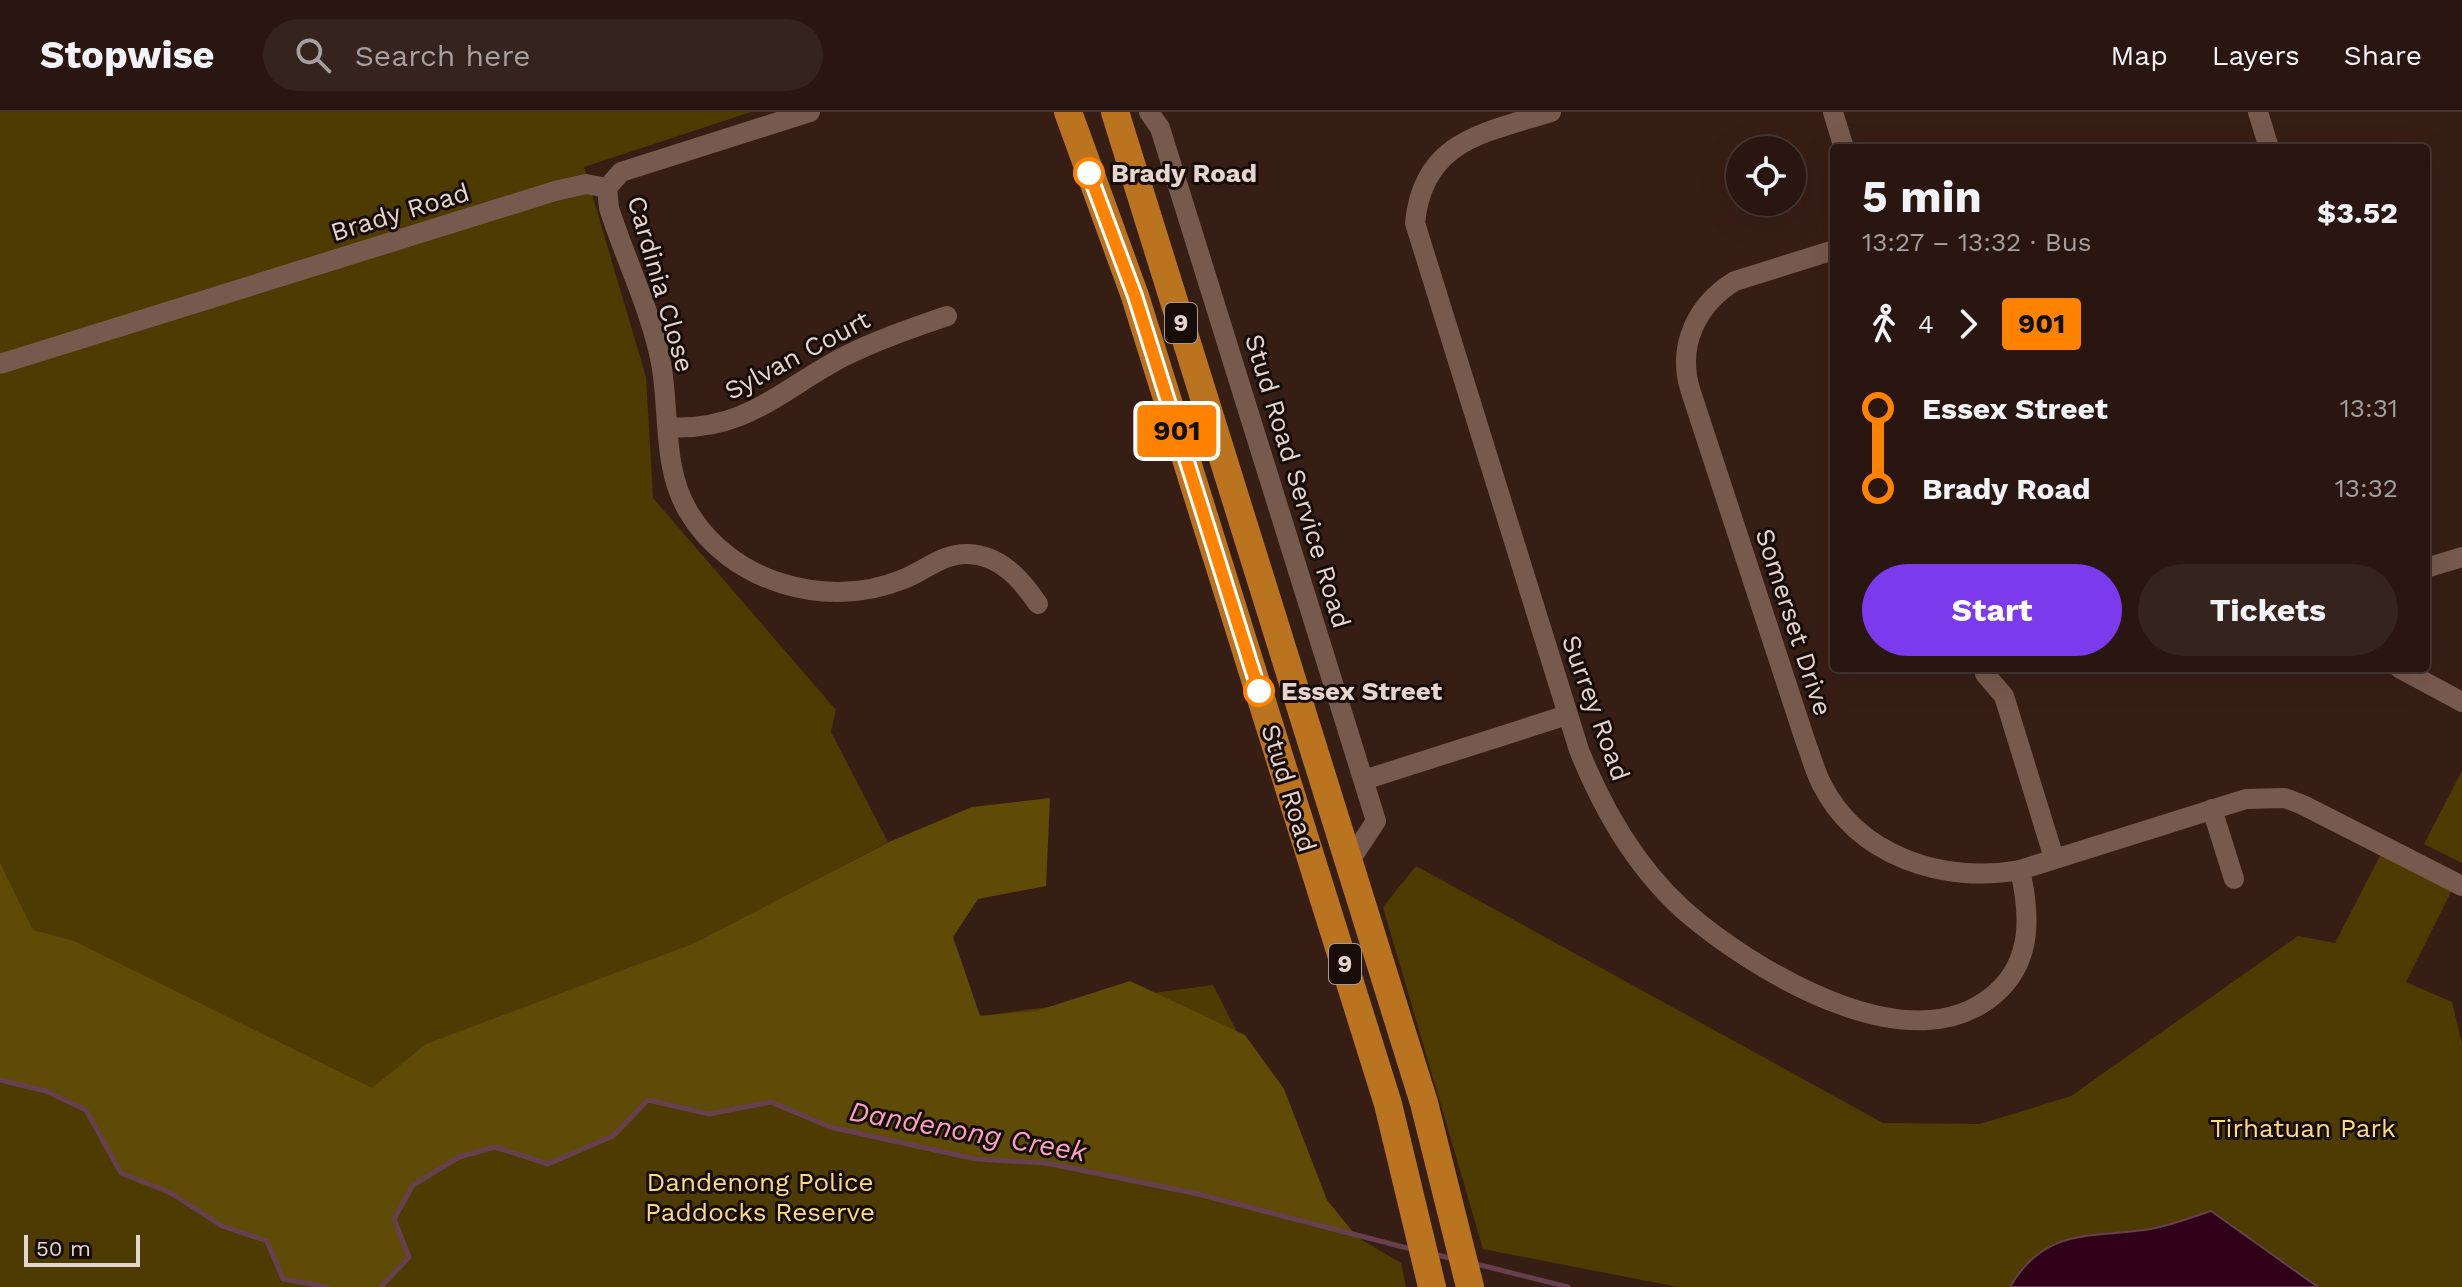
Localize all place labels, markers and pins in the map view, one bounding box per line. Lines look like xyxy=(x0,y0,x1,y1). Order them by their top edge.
marker: Brady Road xyxy=(1074,158,1104,188)
place label: Brady Road xyxy=(1111,158,1257,188)
marker: Essex Street xyxy=(1244,676,1274,706)
place label: Essex Street xyxy=(1281,676,1443,706)

